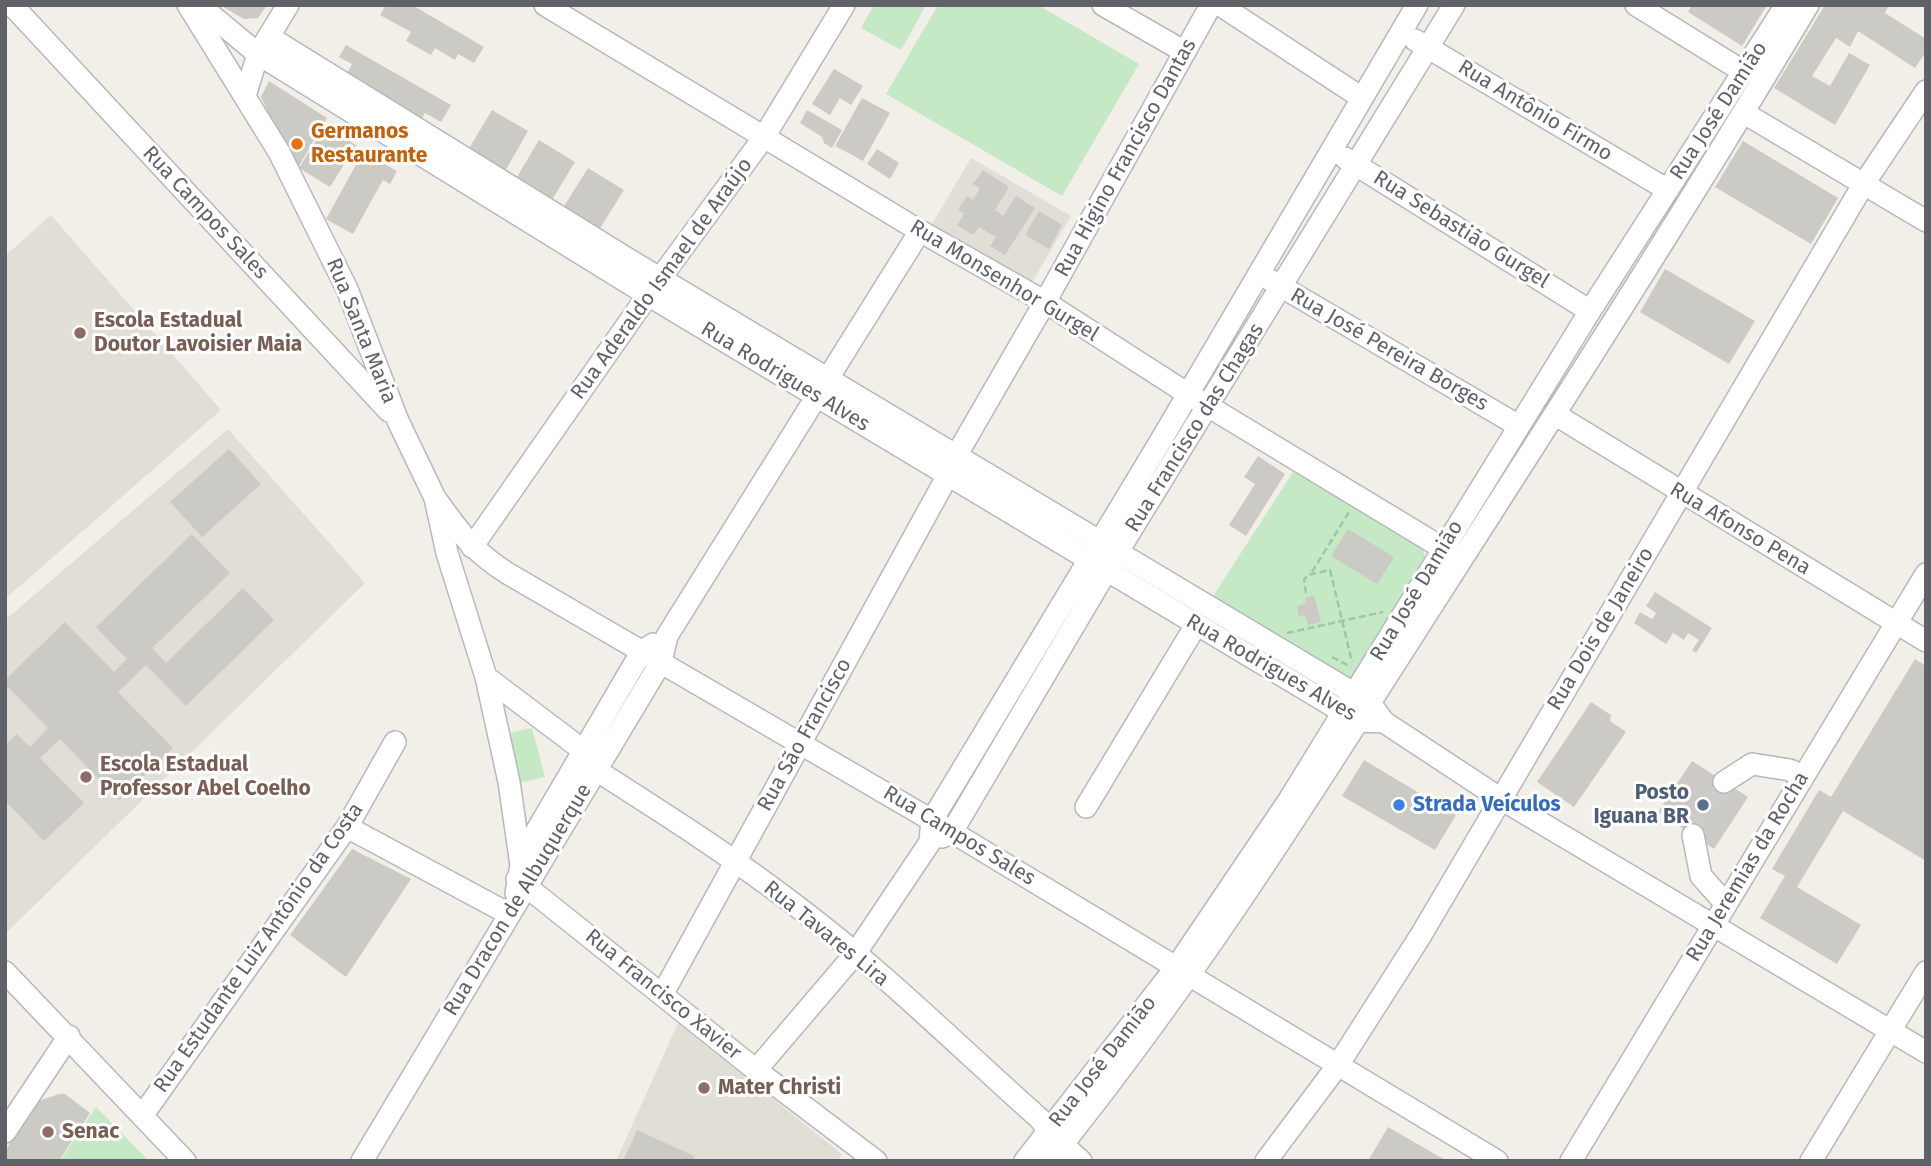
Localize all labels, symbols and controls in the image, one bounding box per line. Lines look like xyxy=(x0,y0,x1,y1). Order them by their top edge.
street label: Rua Higino Francisco Dantas xyxy=(1050,34,1202,282)
street label: Rua José Damião xyxy=(1665,37,1773,185)
street label: Rua Antônio Firmo xyxy=(1453,55,1617,167)
place label: Germanos Restaurante xyxy=(311,119,427,169)
marker: Germanos Restaurante xyxy=(289,136,305,152)
street label: Rua Campos Sales xyxy=(137,141,273,285)
street label: Rua Aderaldo Ismael de Araújo xyxy=(566,153,758,405)
street label: Rua Sebastião Gurgel xyxy=(1369,166,1553,294)
street label: Rua Monsenhor Gurgel xyxy=(905,215,1103,347)
street label: Rua Santa Maria xyxy=(320,255,402,407)
street label: Rua José Pereira Borges xyxy=(1286,283,1492,417)
place label: Escola Estadual Doutor Lavoisier Maia xyxy=(94,308,302,358)
street label: Rua Rodrigues Alves xyxy=(696,317,874,437)
street label: Rua Francisco das Chagas xyxy=(1120,319,1270,537)
marker: Escola Estadual Doutor Lavoisier Maia xyxy=(72,325,88,341)
street label: Rua Afonso Pena xyxy=(1665,477,1815,581)
street label: Rua José Damião xyxy=(1365,516,1469,666)
street label: Rua Dois de Janeiro xyxy=(1542,543,1660,715)
street label: Rua Rodrigues Alves xyxy=(1181,609,1361,727)
street label: Rua São Francisco xyxy=(753,654,857,816)
place label: Escola Estadual Professor Abel Coelho xyxy=(100,752,311,802)
street label: Rua Jeremias da Rocha xyxy=(1681,767,1815,967)
marker: Escola Estadual Professor Abel Coelho xyxy=(78,769,94,785)
street label: Rua Dracon de Albuquerque xyxy=(439,779,597,1021)
place label: Posto Iguana BR xyxy=(1593,780,1689,830)
street label: Rua Campos Sales xyxy=(878,781,1040,891)
place label: Strada Veículos xyxy=(1413,792,1561,818)
marker: Strada Veículos xyxy=(1391,797,1407,813)
marker: Posto Iguana BR xyxy=(1695,797,1711,813)
street label: Rua Estudante Luiz Antônio da Costa xyxy=(149,798,369,1098)
street label: Rua Tavares Lira xyxy=(758,876,894,992)
street label: Rua Francisco Xavier xyxy=(580,924,746,1066)
street label: Rua José Damião xyxy=(1044,991,1162,1133)
place label: Mater Christi xyxy=(718,1075,841,1101)
marker: Mater Christi xyxy=(696,1080,712,1096)
place label: Senac xyxy=(62,1119,119,1145)
marker: Senac xyxy=(40,1124,56,1140)

